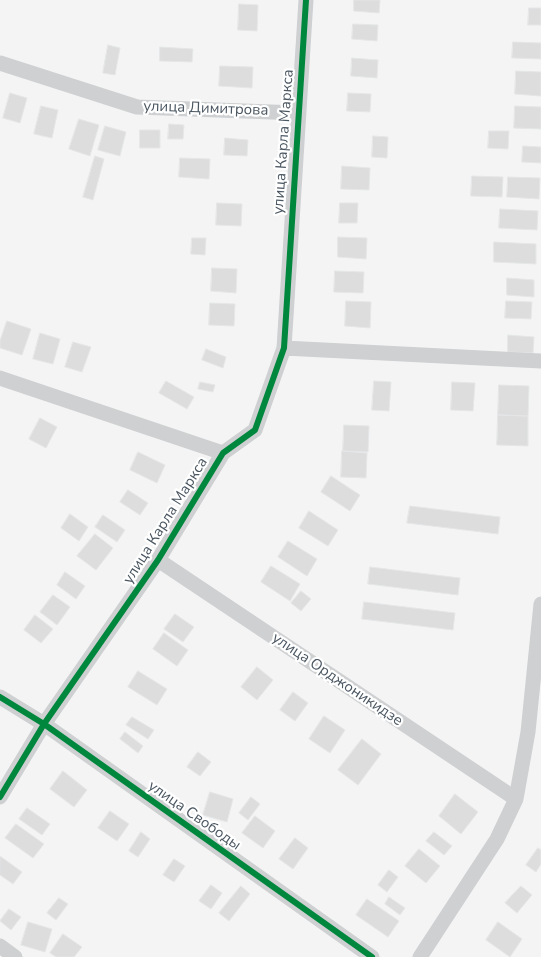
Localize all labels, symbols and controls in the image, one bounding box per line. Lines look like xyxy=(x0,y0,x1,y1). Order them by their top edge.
street label: улица Карла Маркса xyxy=(270,69,298,215)
street label: улица Димитрова xyxy=(143,98,269,120)
street label: улица Карла Маркса xyxy=(120,455,212,587)
street label: улица Орджоникидзе xyxy=(268,630,406,730)
street label: улица Свободы xyxy=(144,777,244,855)

